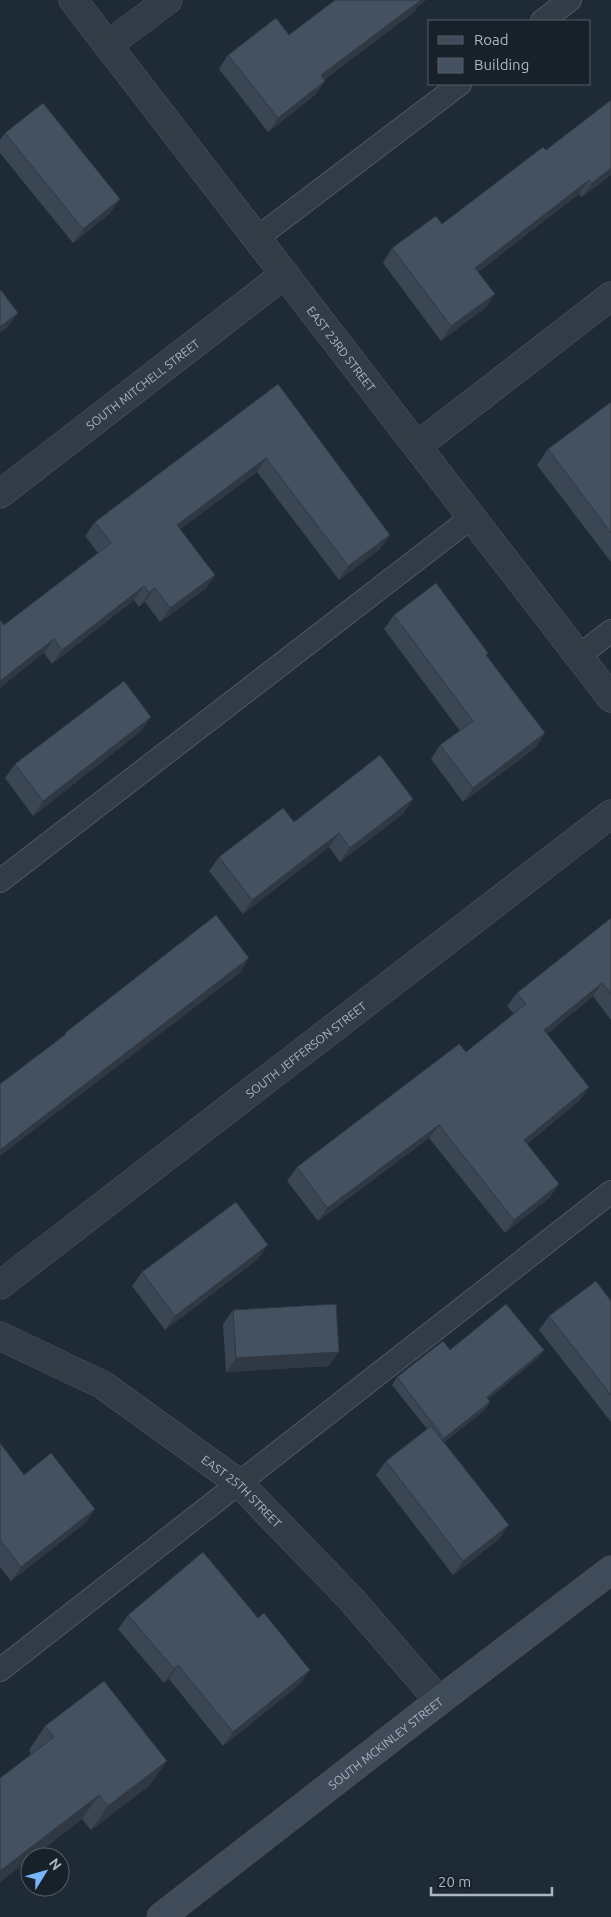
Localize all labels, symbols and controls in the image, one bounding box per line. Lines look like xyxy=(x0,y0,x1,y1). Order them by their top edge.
legend xyxy=(428,20,591,85)
text: Road xyxy=(474,31,509,48)
text: Building xyxy=(474,56,529,73)
street label: EAST 23RD STREET xyxy=(305,304,379,394)
street label: SOUTH MITCHELL STREET xyxy=(83,336,202,432)
street label: SOUTH JEFFERSON STREET xyxy=(243,999,369,1100)
street label: EAST 25TH STREET xyxy=(199,1452,285,1530)
street label: SOUTH MCKINLEY STREET xyxy=(325,1694,445,1791)
north arrow xyxy=(20,1847,70,1897)
text: N xyxy=(46,1855,65,1873)
scale bar xyxy=(431,1864,552,1896)
text: 20 m xyxy=(438,1873,471,1890)

